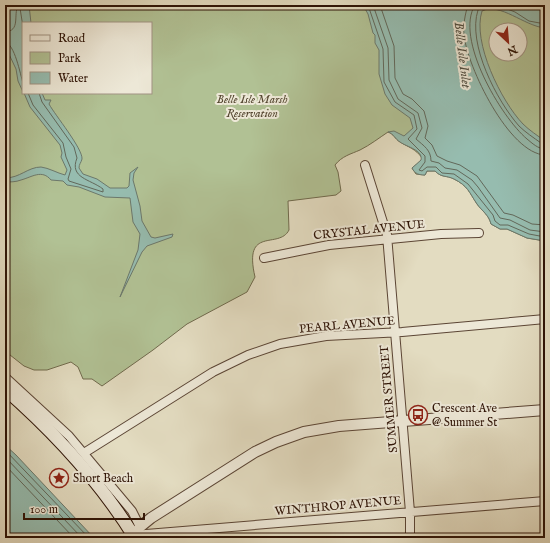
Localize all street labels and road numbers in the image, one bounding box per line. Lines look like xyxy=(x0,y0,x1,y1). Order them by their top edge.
street label: CRYSTAL AVENUE xyxy=(312,217,426,243)
street label: PEARL AVENUE xyxy=(298,313,396,337)
street label: SUMMER STREET xyxy=(377,344,401,454)
street label: WINTHROP AVENUE xyxy=(274,493,402,519)

